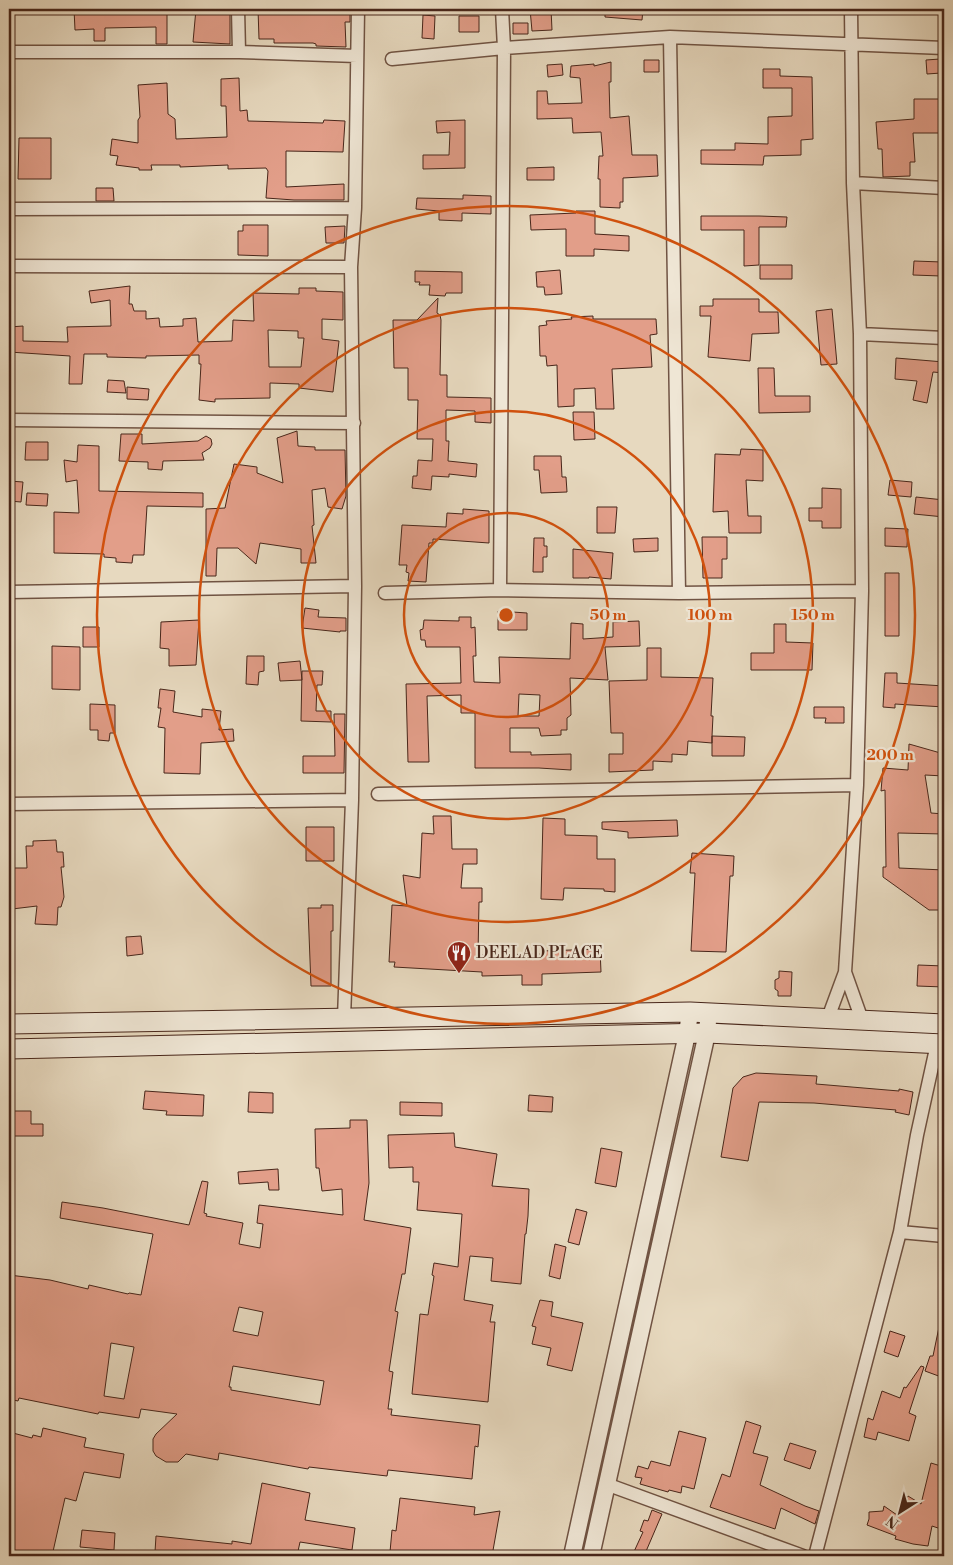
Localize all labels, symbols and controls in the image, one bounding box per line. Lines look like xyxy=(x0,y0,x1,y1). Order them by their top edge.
centre of rings xyxy=(497,606,515,624)
text: 50 m xyxy=(590,606,626,625)
text: 100 m xyxy=(688,606,733,625)
text: 150 m xyxy=(791,606,835,625)
text: 200 m xyxy=(866,746,914,765)
restaurant icon: DEELAD PLACE xyxy=(446,940,472,974)
place label: DEELAD PLACE xyxy=(476,943,603,963)
north arrow xyxy=(876,1488,926,1538)
text: N xyxy=(883,1511,903,1532)

